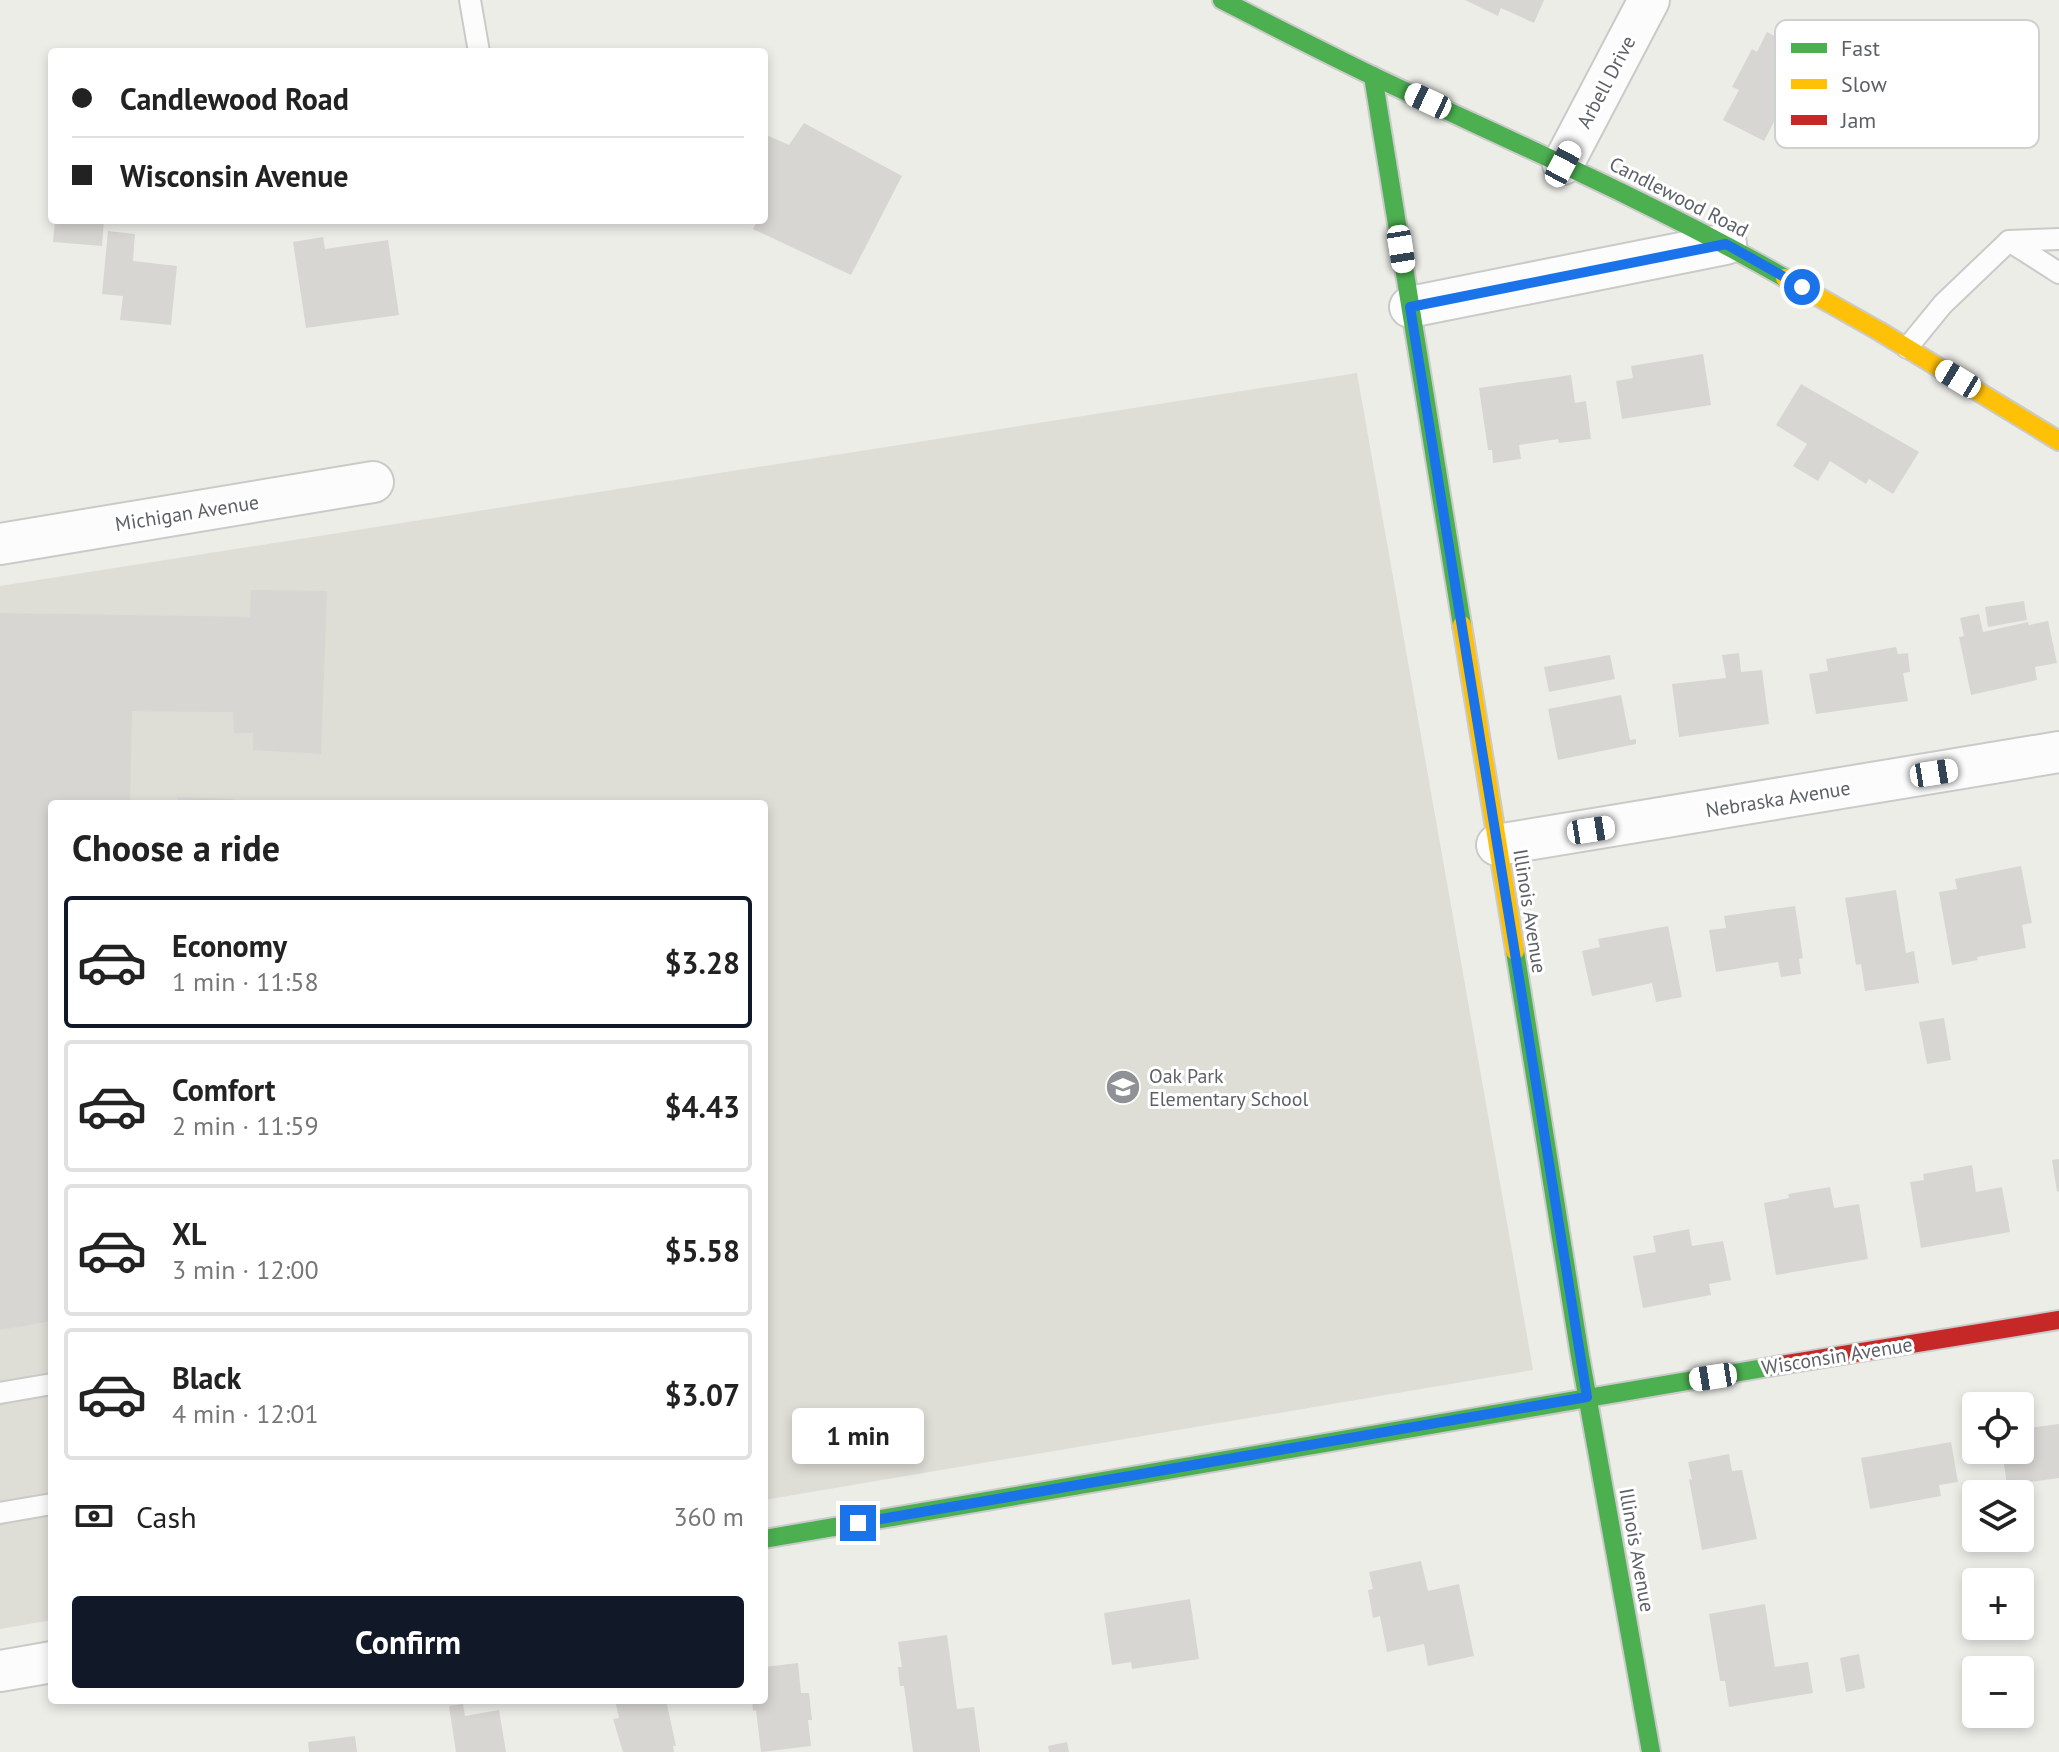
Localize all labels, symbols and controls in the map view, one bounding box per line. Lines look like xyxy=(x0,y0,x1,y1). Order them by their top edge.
legend xyxy=(1775,20,2039,148)
street label: Arbell Drive xyxy=(1571,31,1641,133)
text: Fast xyxy=(1841,34,1881,62)
text: Slow xyxy=(1841,70,1887,98)
text: Candlewood Road xyxy=(120,79,349,118)
car xyxy=(1401,80,1455,122)
text: Jam xyxy=(1840,106,1876,134)
car xyxy=(1541,137,1585,191)
street label: Candlewood Road xyxy=(1605,151,1753,243)
text: Wisconsin Avenue xyxy=(120,156,349,195)
car xyxy=(1385,223,1417,275)
route start xyxy=(1784,269,1820,305)
car xyxy=(1931,356,1985,402)
street label: Michigan Avenue xyxy=(113,489,261,537)
car xyxy=(1908,757,1960,789)
street label: Nebraska Avenue xyxy=(1704,775,1852,823)
car xyxy=(1565,814,1617,846)
text: Choose a ride xyxy=(72,824,280,871)
street label: Illinois Avenue xyxy=(1507,847,1553,975)
icon: car xyxy=(76,926,148,998)
text: Economy xyxy=(172,926,287,965)
text: $3.28 xyxy=(665,943,740,982)
text: 1 min · 11:58 xyxy=(172,965,319,998)
place label: Oak Park Elementary School xyxy=(1149,1063,1309,1112)
school or university icon: Oak Park Elementary School xyxy=(1104,1068,1142,1106)
icon: car xyxy=(76,1070,148,1142)
text: Comfort xyxy=(172,1070,275,1109)
text: $4.43 xyxy=(665,1087,740,1126)
text: 2 min · 11:59 xyxy=(172,1109,319,1142)
icon: car xyxy=(76,1214,148,1286)
text: XL xyxy=(172,1214,206,1253)
text: $5.58 xyxy=(665,1231,740,1270)
text: 3 min · 12:00 xyxy=(172,1253,319,1286)
street label: Wisconsin Avenue xyxy=(1760,1331,1914,1381)
icon: car xyxy=(76,1358,148,1430)
text: Black xyxy=(172,1358,241,1397)
car xyxy=(1687,1361,1739,1393)
text: $3.07 xyxy=(665,1375,740,1414)
map controls xyxy=(1962,1392,2034,1728)
button: locate xyxy=(1962,1392,2034,1464)
text: 4 min · 12:01 xyxy=(172,1397,319,1430)
callout: 1 min xyxy=(792,1407,924,1463)
text: 1 min xyxy=(826,1419,890,1452)
button: layers xyxy=(1962,1480,2034,1552)
street label: Illinois Avenue xyxy=(1613,1486,1661,1614)
icon: cash xyxy=(72,1494,116,1538)
text: Cash xyxy=(136,1497,197,1536)
text: 360 m xyxy=(673,1500,744,1533)
route end xyxy=(840,1505,876,1541)
button: + xyxy=(1962,1568,2034,1640)
button: Confirm xyxy=(72,1596,744,1688)
button: − xyxy=(1962,1656,2034,1728)

